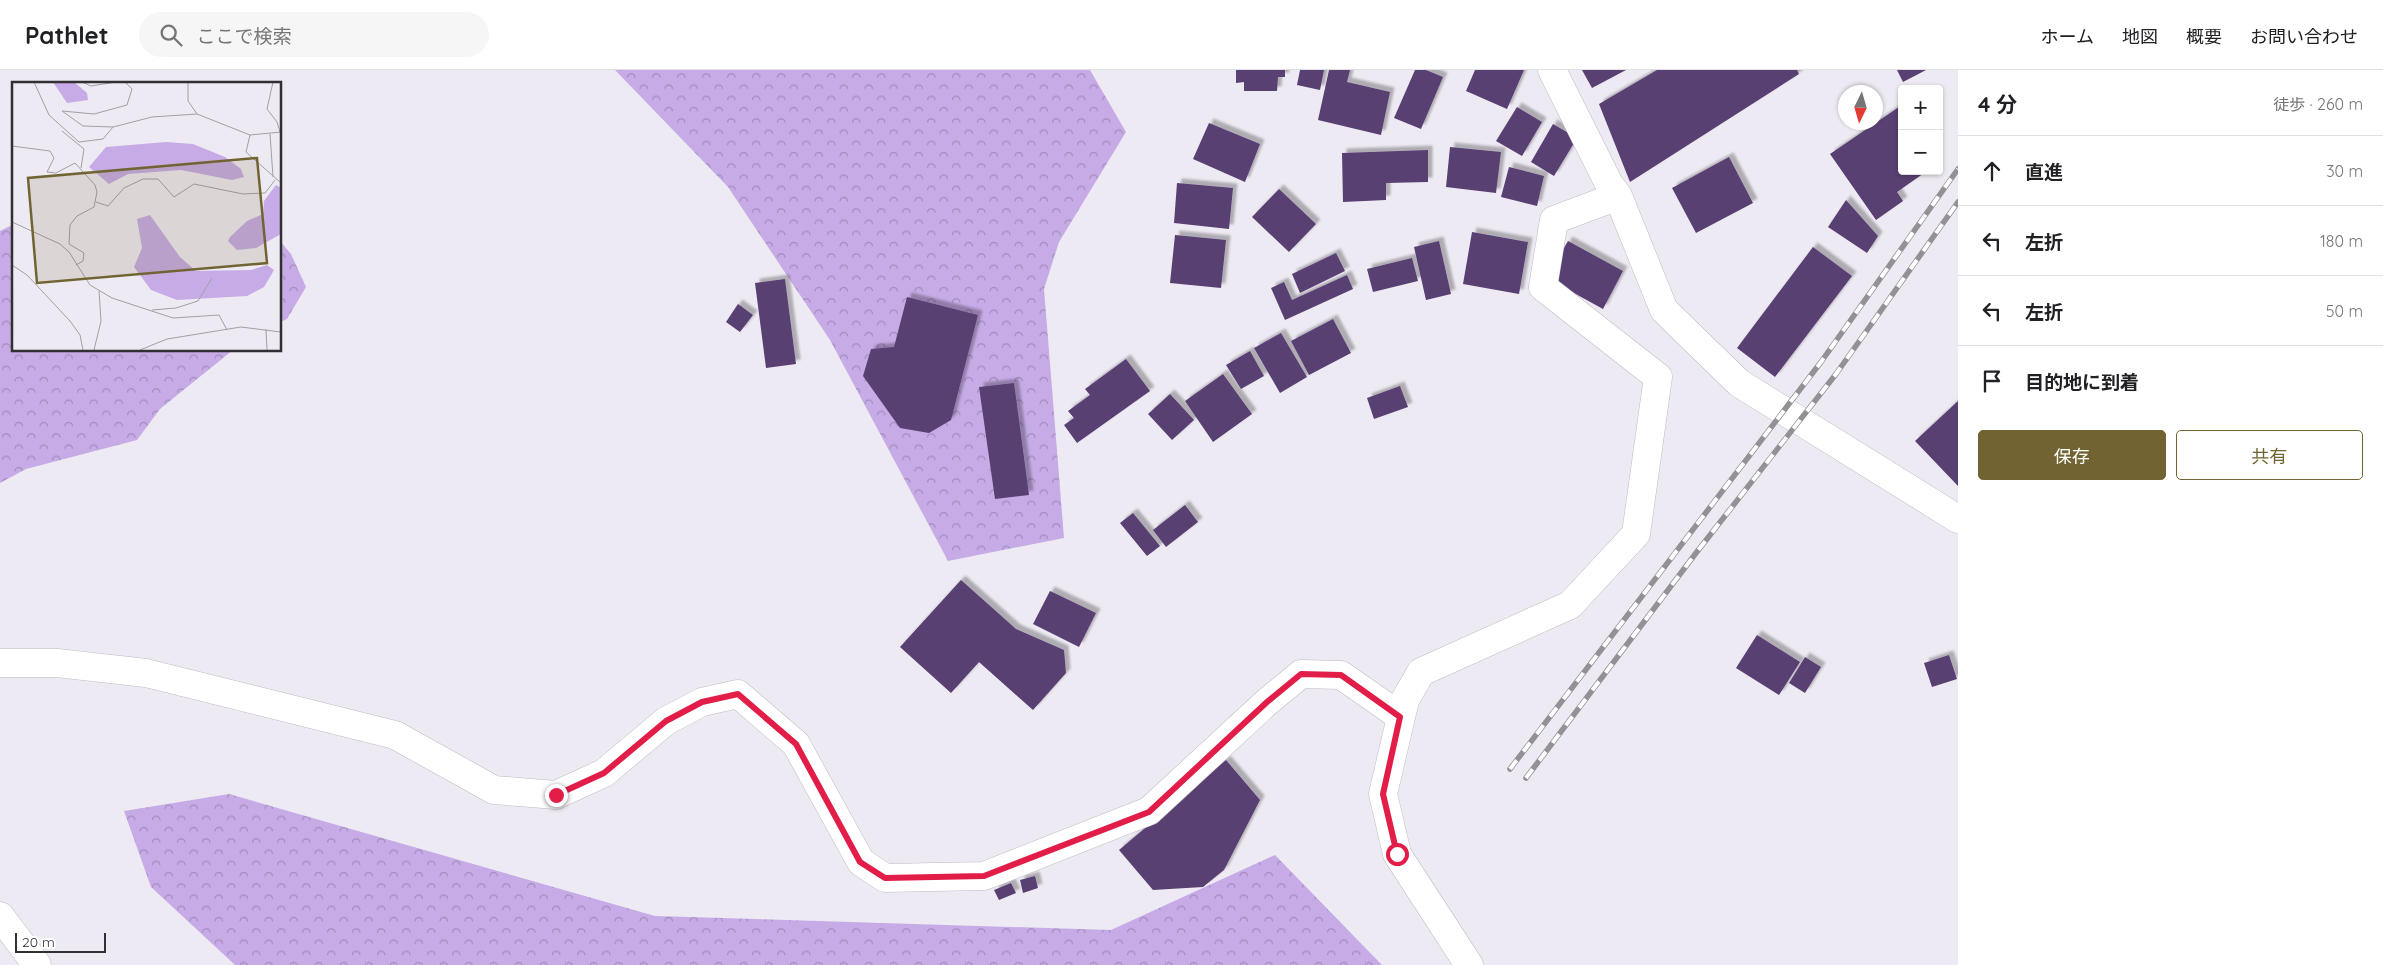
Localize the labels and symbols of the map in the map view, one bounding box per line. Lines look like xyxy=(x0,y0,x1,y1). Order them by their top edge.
inset map xyxy=(12,82,281,351)
north arrow xyxy=(1838,85,1883,130)
route end xyxy=(545,784,568,807)
route start xyxy=(1386,843,1409,866)
scale bar xyxy=(15,930,106,953)

